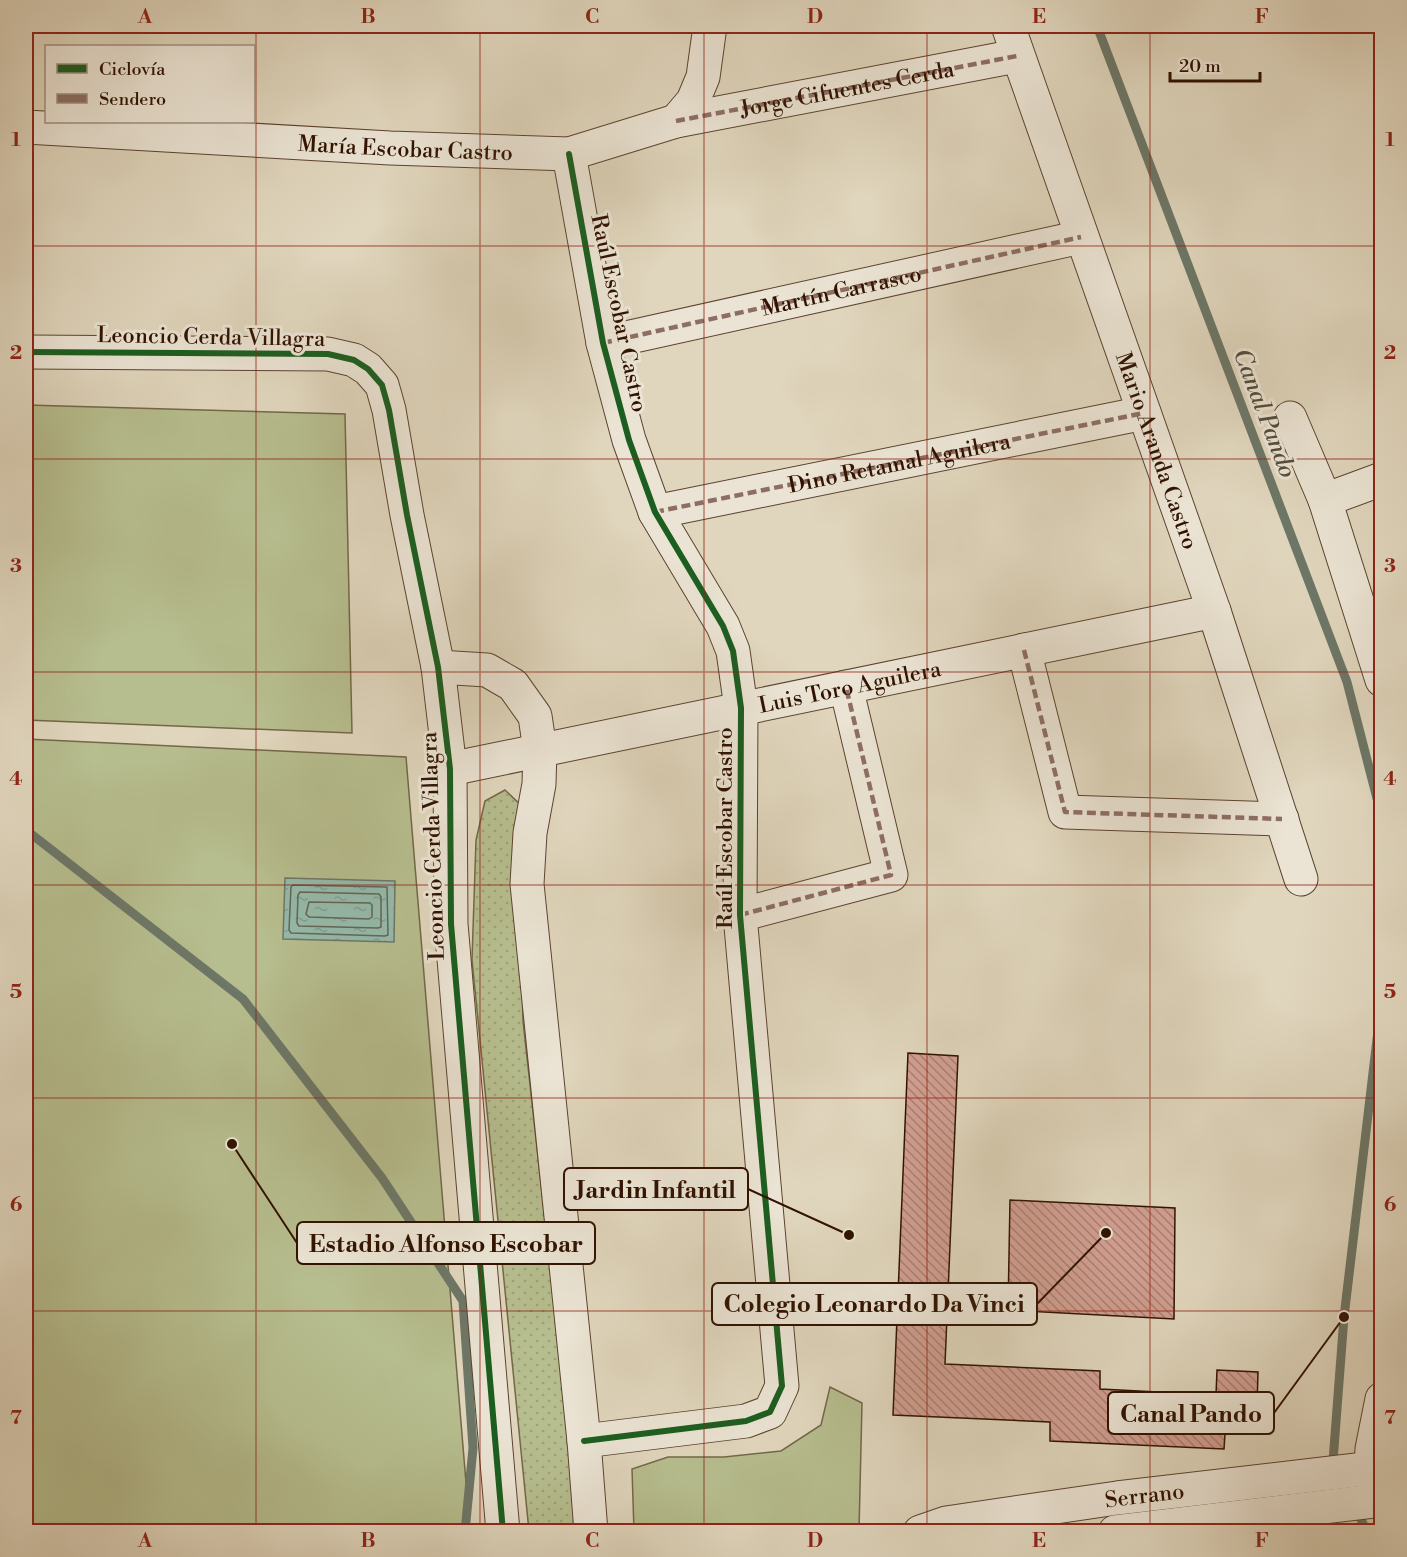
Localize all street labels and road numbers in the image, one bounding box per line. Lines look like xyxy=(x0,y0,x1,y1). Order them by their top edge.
street label: Jorge Cifuentes Cerda xyxy=(737,56,957,124)
street label: María Escobar Castro xyxy=(297,131,513,167)
street label: Raúl Escobar Castro xyxy=(584,212,653,415)
street label: Martín Carrasco xyxy=(759,261,924,323)
street label: Leoncio Cerda Villagra xyxy=(97,322,326,353)
street label: Mario Aranda Castro xyxy=(1109,349,1203,553)
street label: Dino Retamal Aguilera xyxy=(786,428,1014,500)
street label: Luis Toro Aguilera xyxy=(756,656,944,720)
street label: Raúl Escobar Castro xyxy=(712,727,739,929)
street label: Leoncio Cerda Villagra xyxy=(416,730,451,961)
street label: Serrano xyxy=(1103,1478,1186,1515)

